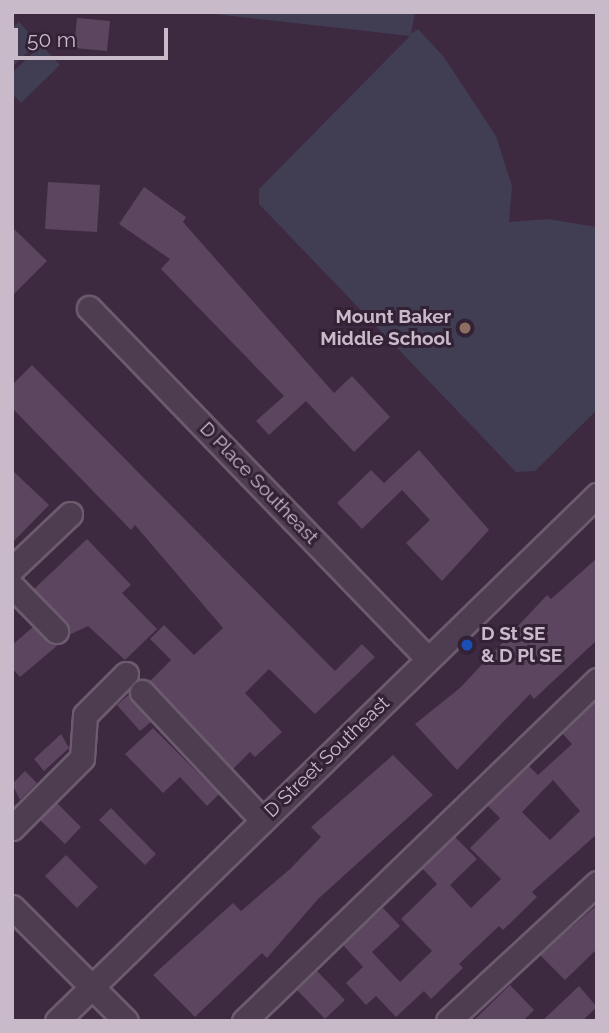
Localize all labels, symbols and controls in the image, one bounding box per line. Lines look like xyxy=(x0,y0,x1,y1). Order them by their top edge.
scale bar xyxy=(18,14,172,58)
text: 50 m xyxy=(27,27,76,52)
place label: Mount Baker Middle School xyxy=(320,306,451,350)
marker: Mount Baker Middle School xyxy=(457,320,473,336)
street label: D Place Southeast xyxy=(195,417,323,549)
place label: D St SE & D Pl SE xyxy=(481,623,563,667)
marker: D St SE & D Pl SE xyxy=(459,637,475,653)
street label: D Street Southeast xyxy=(260,692,394,822)

